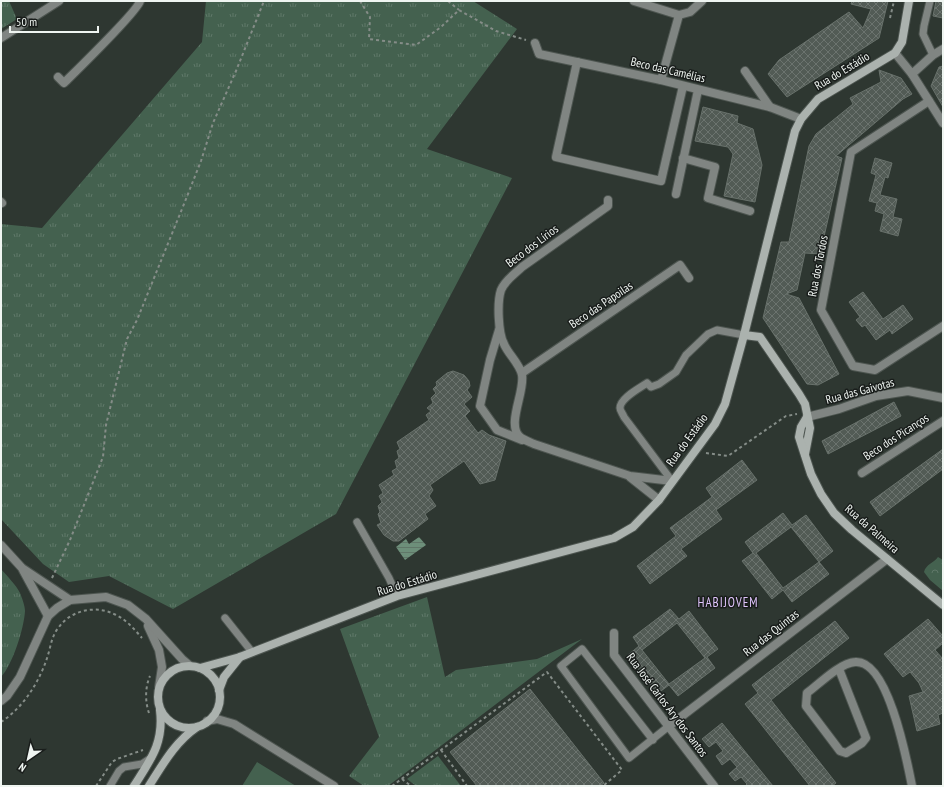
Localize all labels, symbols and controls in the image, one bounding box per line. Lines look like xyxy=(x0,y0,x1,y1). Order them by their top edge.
scale bar xyxy=(10,8,98,34)
text: 50 m xyxy=(16,14,37,29)
street label: Rua do Estádio xyxy=(812,48,872,93)
street label: Beco das Camélias xyxy=(629,54,707,85)
street label: Beco dos Lírios xyxy=(502,221,561,270)
street label: Rua dos Tordos xyxy=(804,234,831,298)
street label: Beco das Papoilas xyxy=(566,278,635,331)
street label: Rua das Gaivotas xyxy=(824,374,896,407)
street label: Rua do Estádio xyxy=(662,410,711,469)
street label: Beco dos Picanços xyxy=(860,410,931,463)
street label: Rua da Palmeira xyxy=(842,501,903,556)
street label: Rua do Estádio xyxy=(375,566,438,599)
district label: HABIJOVEM xyxy=(697,594,759,611)
street label: Rua das Quintas xyxy=(740,606,802,659)
street label: Rua José Carlos Ary dos Santos xyxy=(624,650,711,760)
north arrow xyxy=(8,739,48,779)
text: N xyxy=(16,760,29,775)

